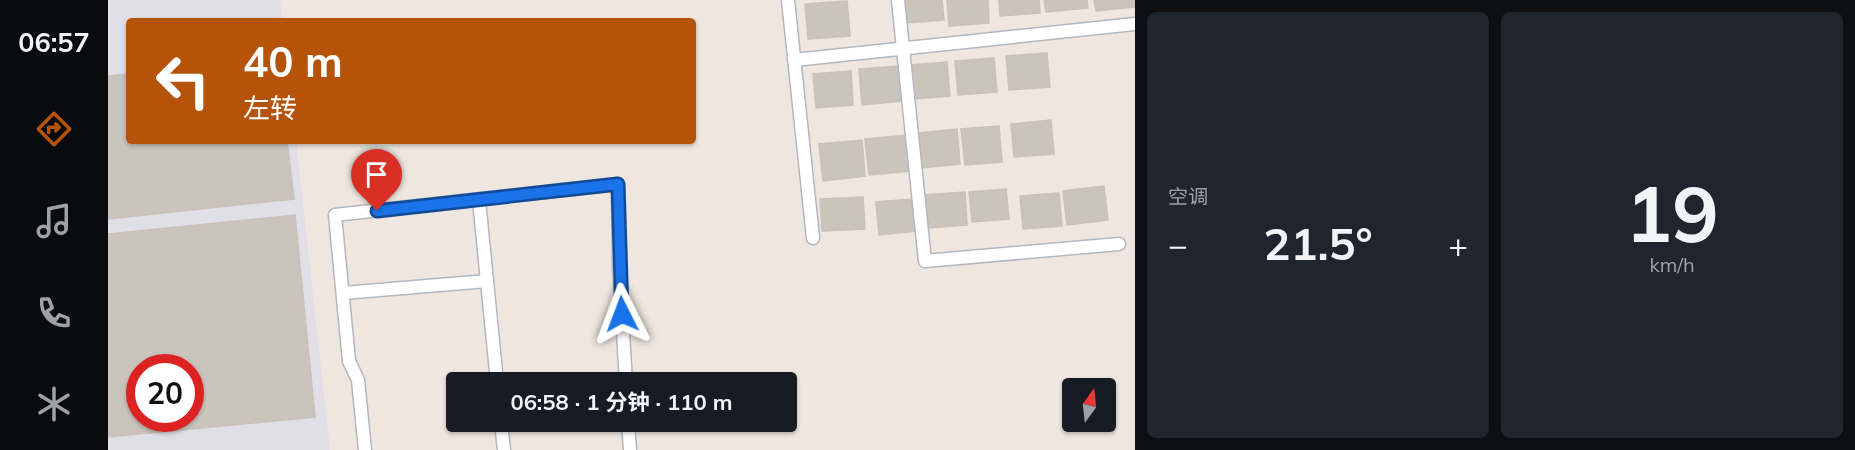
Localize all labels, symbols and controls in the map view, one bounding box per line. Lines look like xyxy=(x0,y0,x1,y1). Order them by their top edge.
text: 06:57 xyxy=(18,25,90,59)
text: 40 m xyxy=(243,35,343,88)
icon: left xyxy=(144,42,222,120)
text: 左转 xyxy=(243,91,297,125)
icon: directions xyxy=(33,108,75,150)
pin xyxy=(351,149,402,211)
icon: arrive xyxy=(360,158,393,191)
text: 19 xyxy=(1625,164,1719,262)
text: 空调 xyxy=(1168,184,1208,209)
icon: music xyxy=(33,200,75,242)
text: 21.5° xyxy=(1263,215,1373,271)
text: − xyxy=(1168,224,1188,265)
text: + xyxy=(1448,224,1468,265)
text: km/h xyxy=(1649,252,1695,277)
position arrow xyxy=(590,282,654,346)
icon: phone xyxy=(33,292,75,334)
speed limit sign: 20 xyxy=(126,354,204,432)
north arrow xyxy=(1062,378,1116,432)
map controls xyxy=(1062,378,1116,432)
icon: climate xyxy=(33,383,75,425)
text: 06:58 · 1 分钟 · 110 m xyxy=(510,388,733,416)

